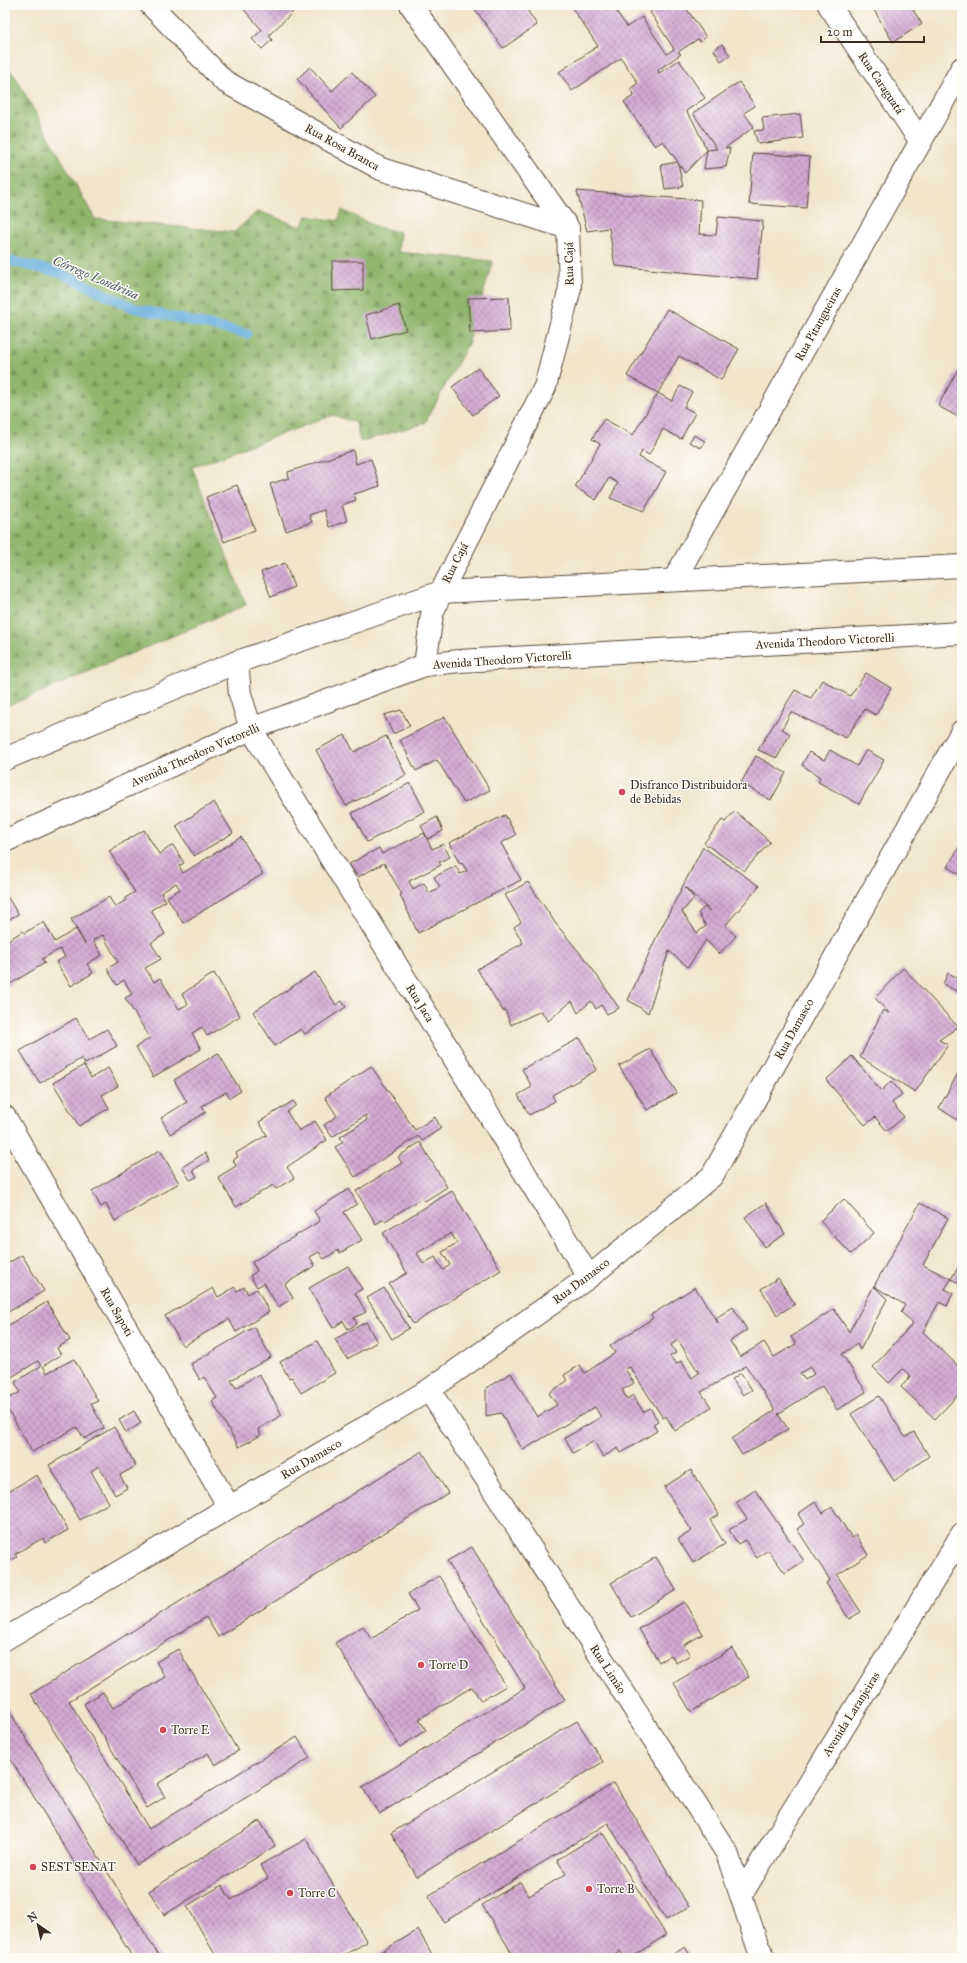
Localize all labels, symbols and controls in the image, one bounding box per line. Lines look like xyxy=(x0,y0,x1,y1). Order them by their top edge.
scale bar xyxy=(821,18,924,44)
text: 20 m xyxy=(827,25,853,39)
street label: Rua Caraguatá xyxy=(854,49,907,118)
street label: Rua Rosa Branca xyxy=(302,121,382,174)
street label: Rua Cajá xyxy=(562,241,576,286)
water label: Córrego Londrina xyxy=(50,253,141,303)
street label: Rua Pitangueiras xyxy=(792,284,845,364)
street label: Rua Cajá xyxy=(439,540,472,586)
street label: Avenida Theodoro Victorelli xyxy=(754,630,896,652)
street label: Avenida Theodoro Victorelli xyxy=(431,648,573,672)
street label: Avenida Theodoro Victorelli xyxy=(128,720,262,790)
place label: Disfranco Distribuidora de Bebidas xyxy=(630,778,748,806)
marker: Disfranco Distribuidora de Bebidas xyxy=(617,787,627,797)
street label: Rua Jaca xyxy=(402,981,438,1026)
street label: Rua Damasco xyxy=(771,996,817,1062)
street label: Rua Damasco xyxy=(550,1255,612,1307)
street label: Rua Sapoti xyxy=(97,1285,137,1340)
street label: Rua Damasco xyxy=(278,1436,344,1482)
street label: Rua Limão xyxy=(587,1642,629,1696)
place label: Torre D xyxy=(429,1658,468,1672)
marker: Torre D xyxy=(416,1660,426,1670)
street label: Avenida Laranjeiras xyxy=(819,1669,883,1760)
place label: Torre E xyxy=(171,1723,210,1737)
marker: Torre E xyxy=(158,1725,168,1735)
place label: SEST SENAT xyxy=(41,1860,116,1874)
marker: SEST SENAT xyxy=(28,1862,38,1872)
place label: Torre B xyxy=(597,1882,635,1896)
marker: Torre B xyxy=(584,1884,594,1894)
place label: Torre C xyxy=(298,1886,336,1900)
marker: Torre C xyxy=(285,1888,295,1898)
north arrow xyxy=(18,1905,58,1945)
text: N xyxy=(25,1909,41,1925)

